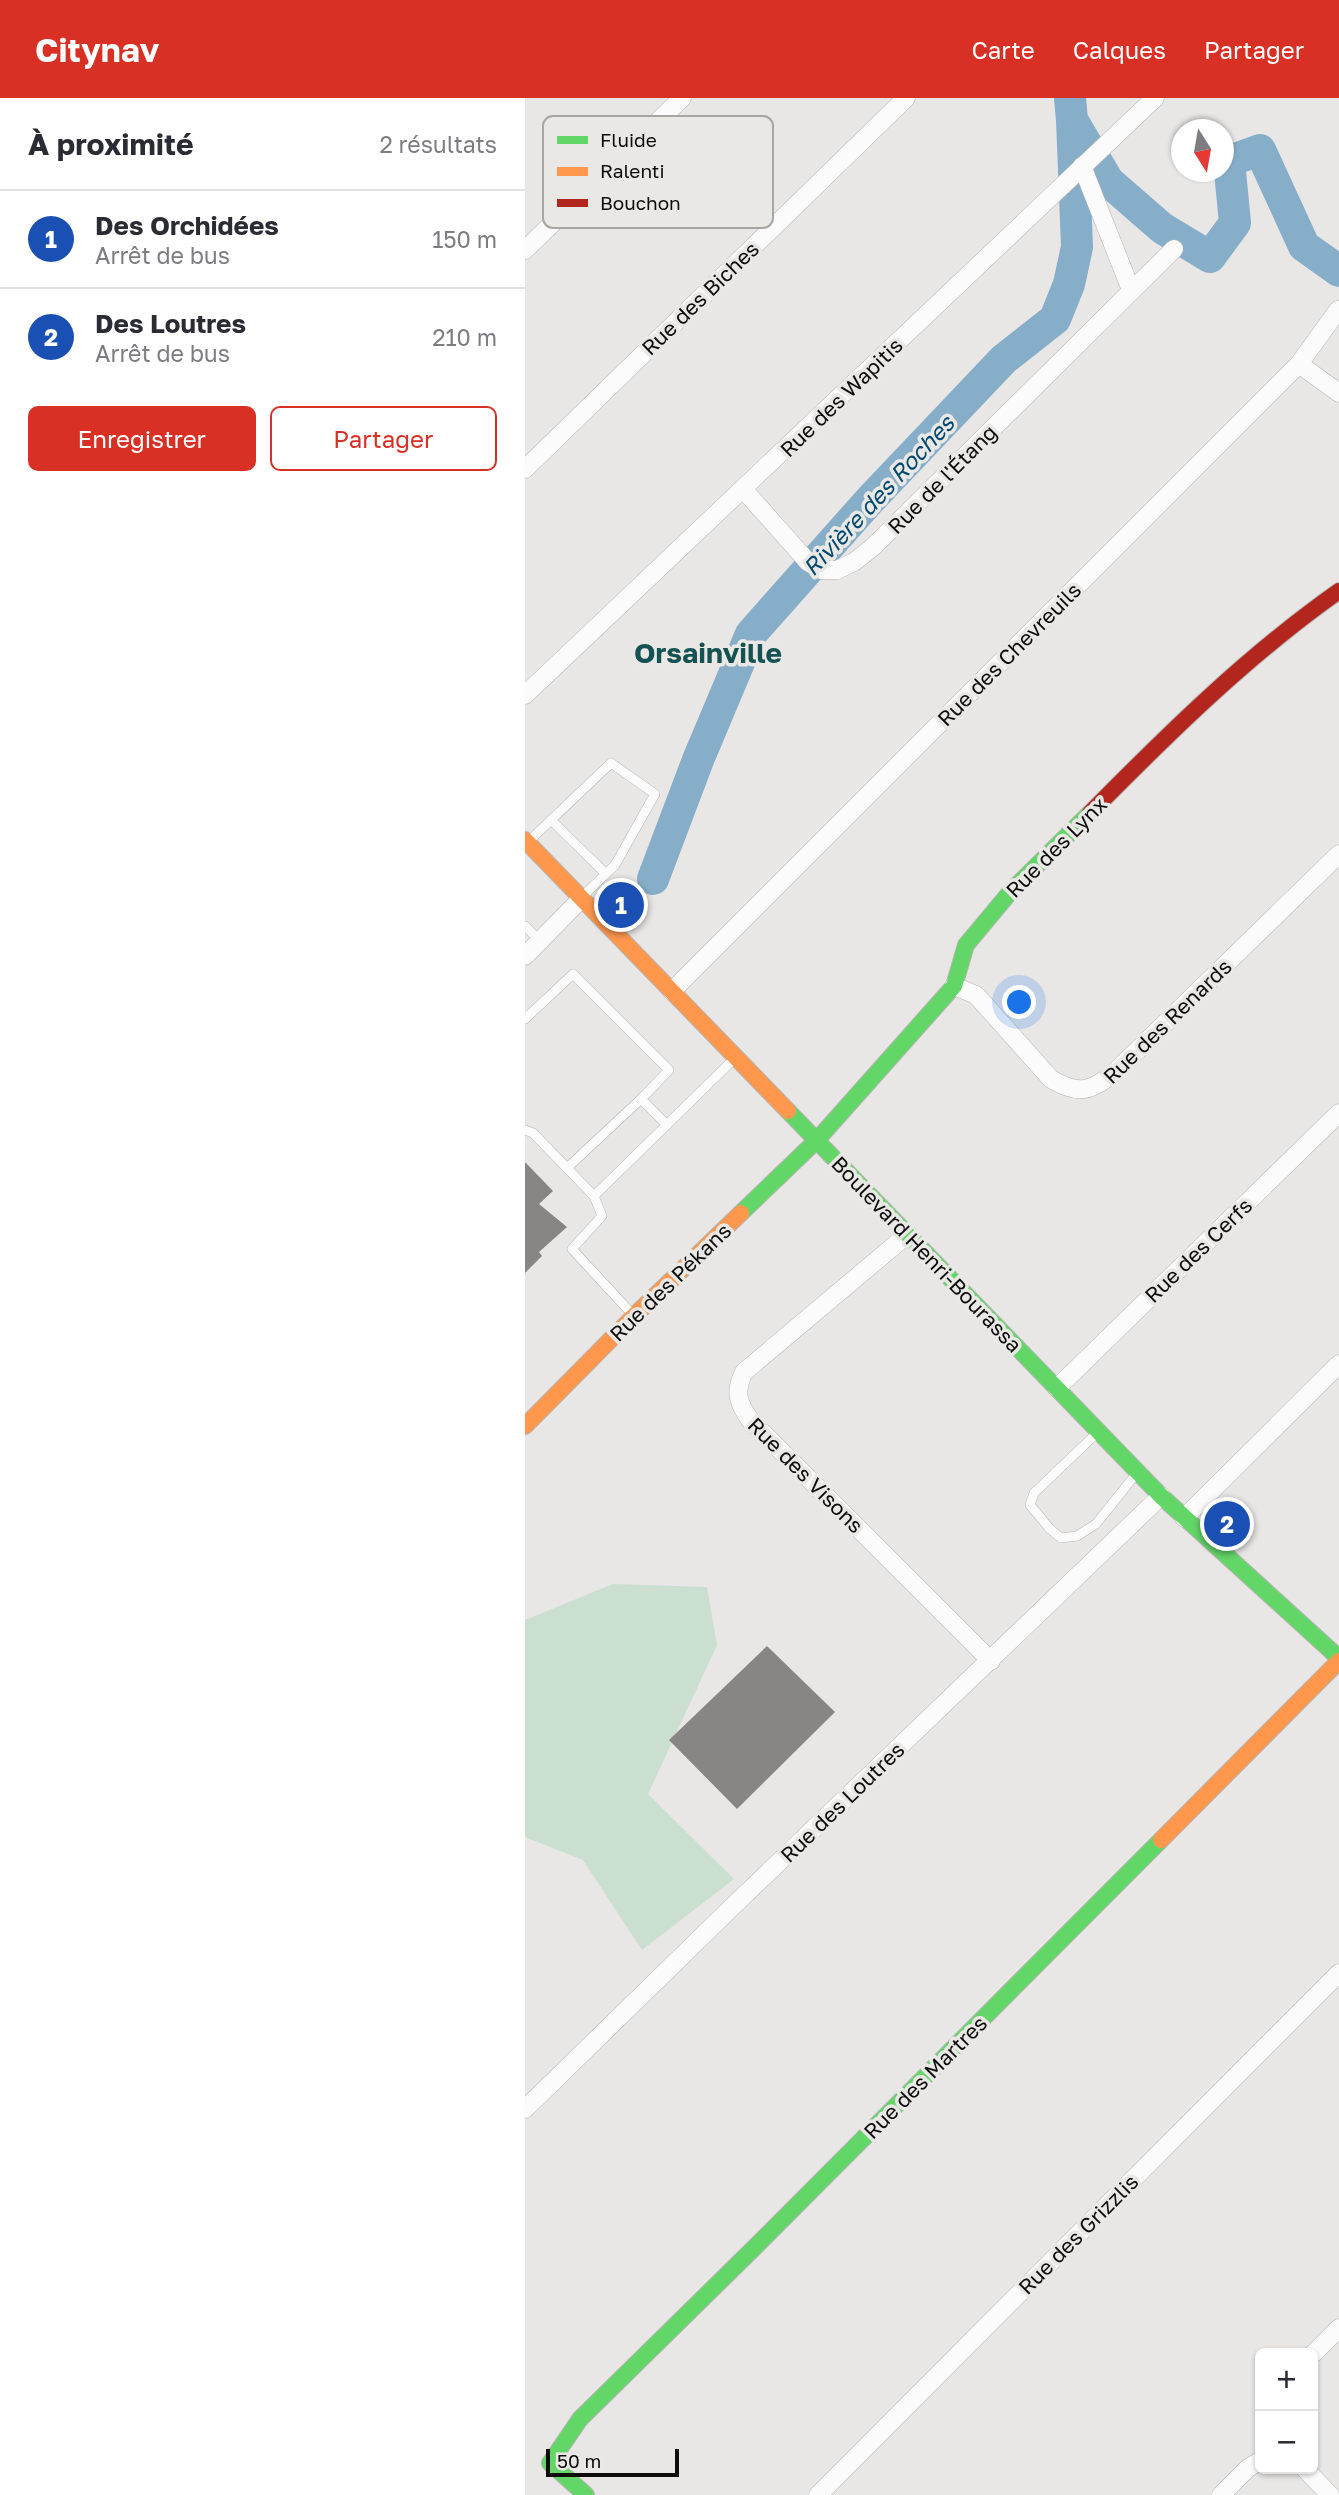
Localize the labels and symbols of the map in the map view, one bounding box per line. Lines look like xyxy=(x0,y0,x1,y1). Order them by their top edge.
legend xyxy=(543,116,773,228)
north arrow xyxy=(1171,119,1234,182)
text: Fluide xyxy=(600,128,657,151)
text: Ralenti xyxy=(600,159,665,182)
text: Bouchon xyxy=(600,191,681,214)
street label: Rue des Biches xyxy=(636,236,764,360)
street label: Rue des Wapitis xyxy=(774,332,908,462)
water label: Rivière des Roches xyxy=(797,408,960,581)
street label: Rue de l'Étang xyxy=(882,419,1002,539)
street label: Rue des Chevreuils xyxy=(932,577,1086,731)
district label: Orsainville xyxy=(634,636,782,669)
street label: Rue des Lynx xyxy=(1000,791,1112,903)
pin: 1 xyxy=(598,879,644,931)
street label: Rue des Renards xyxy=(1097,953,1237,1089)
your location xyxy=(1002,985,1036,1019)
street label: Boulevard Henri-Bourassa xyxy=(826,1150,1028,1358)
street label: Rue des Cerfs xyxy=(1139,1192,1257,1308)
street label: Rue des Pékans xyxy=(604,1218,736,1346)
street label: Rue des Visons xyxy=(743,1412,869,1538)
pin: 2 xyxy=(1204,1498,1250,1550)
street label: Rue des Loutres xyxy=(775,1736,909,1868)
street label: Rue des Martres xyxy=(858,2010,992,2144)
street label: Rue des Grizzlis xyxy=(1013,2169,1143,2299)
scale bar xyxy=(546,2446,679,2478)

